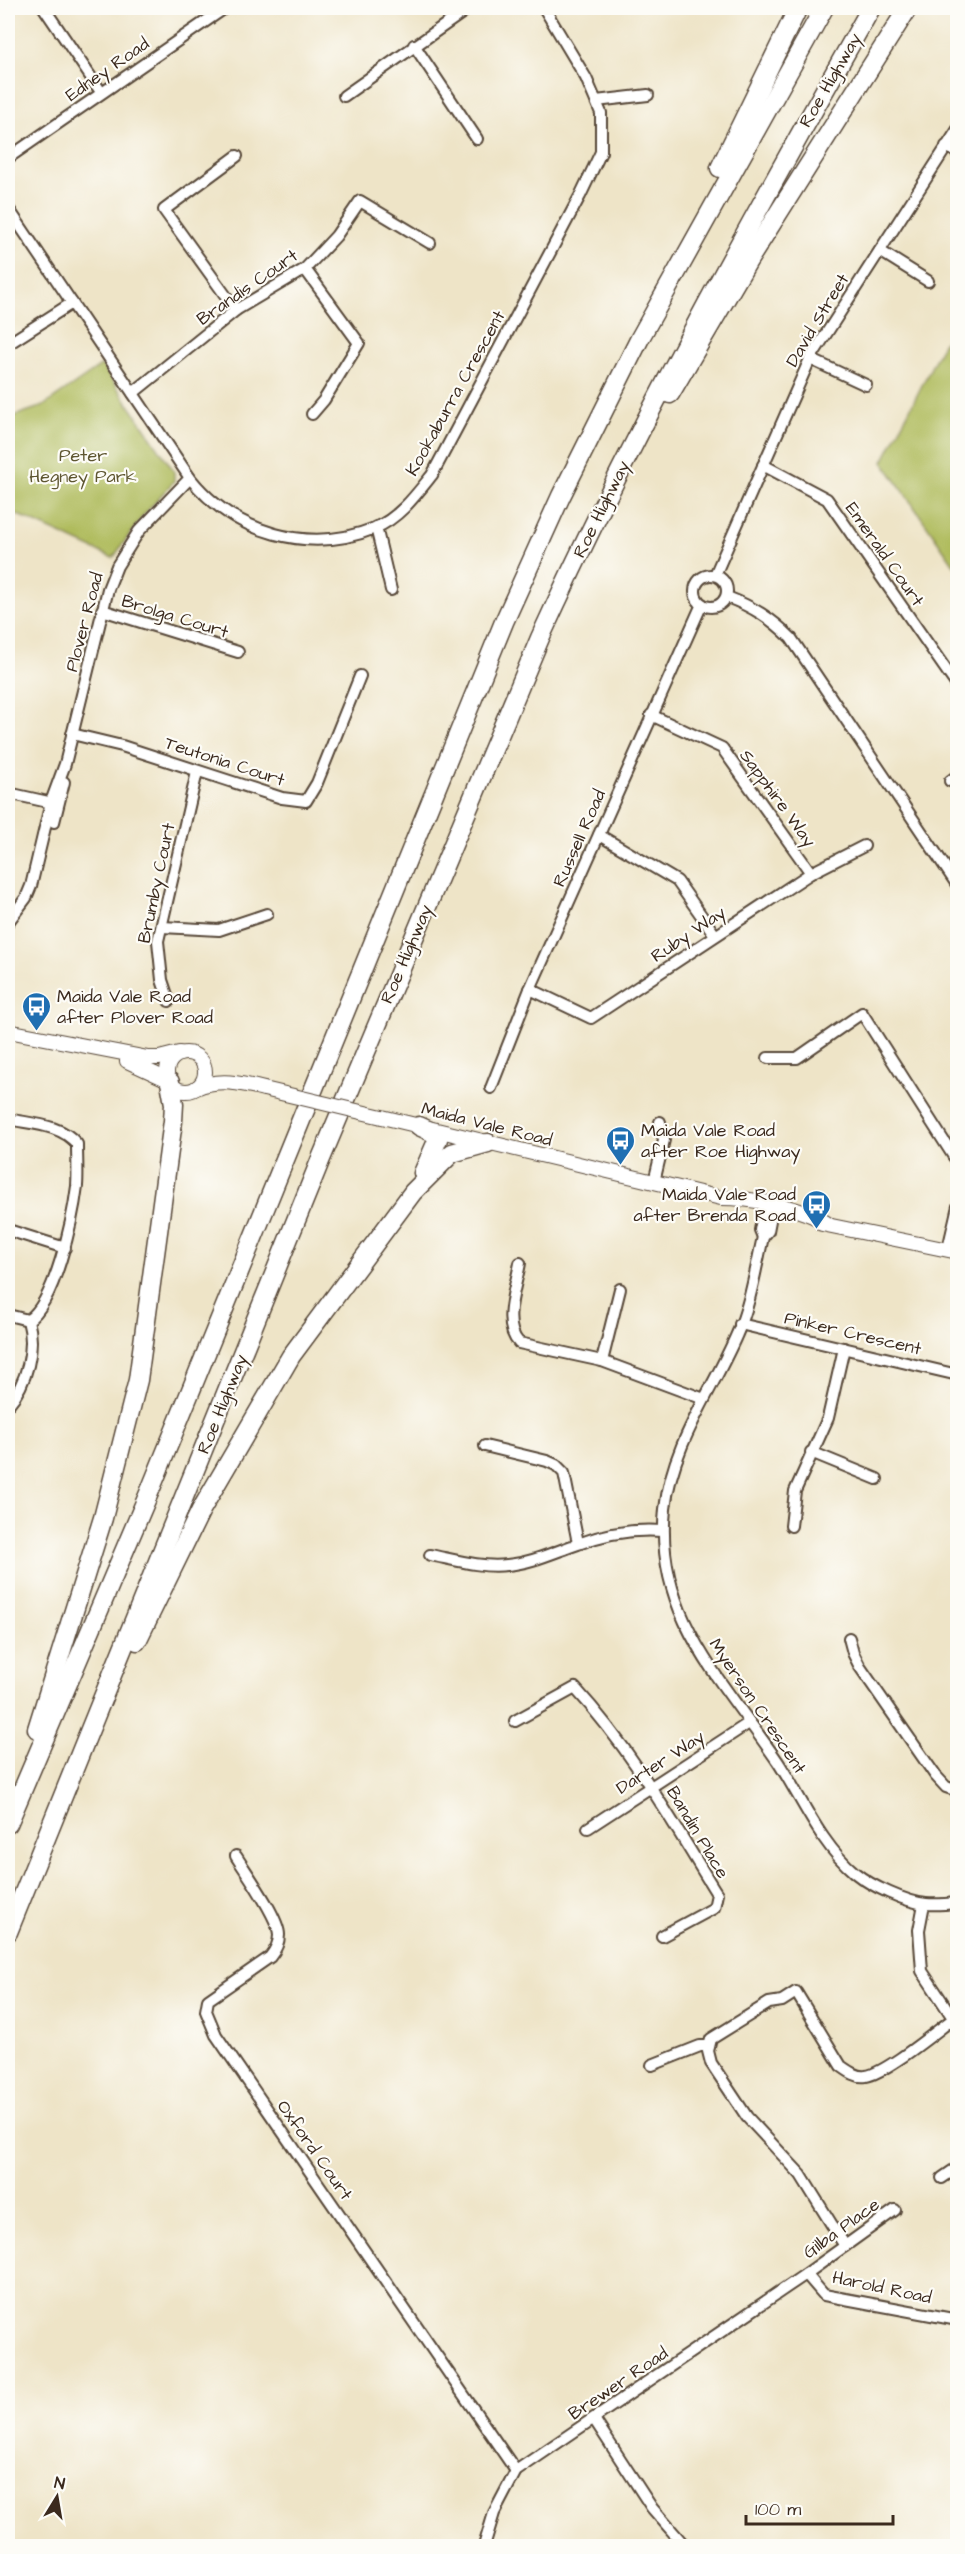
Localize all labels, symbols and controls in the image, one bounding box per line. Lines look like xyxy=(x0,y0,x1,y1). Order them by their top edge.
street label: Roe Highway xyxy=(793,28,869,133)
street label: Edney Road xyxy=(60,31,155,108)
street label: Brandis Court xyxy=(192,243,303,332)
street label: David Street xyxy=(780,268,856,372)
street label: Kookaburra Crescent xyxy=(399,305,512,481)
park label: Peter Hegney Park xyxy=(29,443,137,490)
street label: Roe Highway xyxy=(567,456,637,562)
street label: Emerald Court xyxy=(839,497,930,612)
street label: Plover Road xyxy=(59,570,110,675)
street label: Brolga Court xyxy=(118,588,232,646)
street label: Teutonia Court xyxy=(162,730,289,793)
street label: Sapphire Way xyxy=(733,744,822,853)
street label: Russell Road xyxy=(547,786,612,891)
street label: Brumby Court xyxy=(132,820,183,946)
street label: Ruby Way xyxy=(646,900,731,969)
street label: Roe Highway xyxy=(374,901,440,1008)
place label: Maida Vale Road after Plover Road xyxy=(57,984,213,1030)
bus stop icon: Maida Vale Road after Plover Road xyxy=(20,990,52,1032)
street label: Maida Vale Road xyxy=(419,1096,555,1153)
place label: Maida Vale Road after Roe Highway xyxy=(641,1118,800,1165)
bus stop icon: Maida Vale Road after Roe Highway xyxy=(604,1124,636,1166)
place label: Maida Vale Road after Brenda Road xyxy=(634,1182,796,1228)
bus stop icon: Maida Vale Road after Brenda Road xyxy=(801,1188,833,1230)
street label: Pinker Crescent xyxy=(782,1306,925,1362)
street label: Roe Highway xyxy=(191,1351,255,1458)
street label: Myerson Crescent xyxy=(702,1634,813,1780)
street label: Darter Way xyxy=(611,1724,710,1801)
street label: Bandin Place xyxy=(660,1781,735,1883)
street label: Oxford Court xyxy=(271,2095,359,2206)
street label: Gilba Place xyxy=(798,2192,885,2265)
street label: Harold Road xyxy=(830,2265,934,2310)
street label: Brewer Road xyxy=(564,2341,673,2426)
north arrow xyxy=(27,2467,87,2527)
text: N xyxy=(53,2472,67,2495)
scale bar xyxy=(746,2488,893,2526)
text: 100 m xyxy=(755,2497,801,2522)

